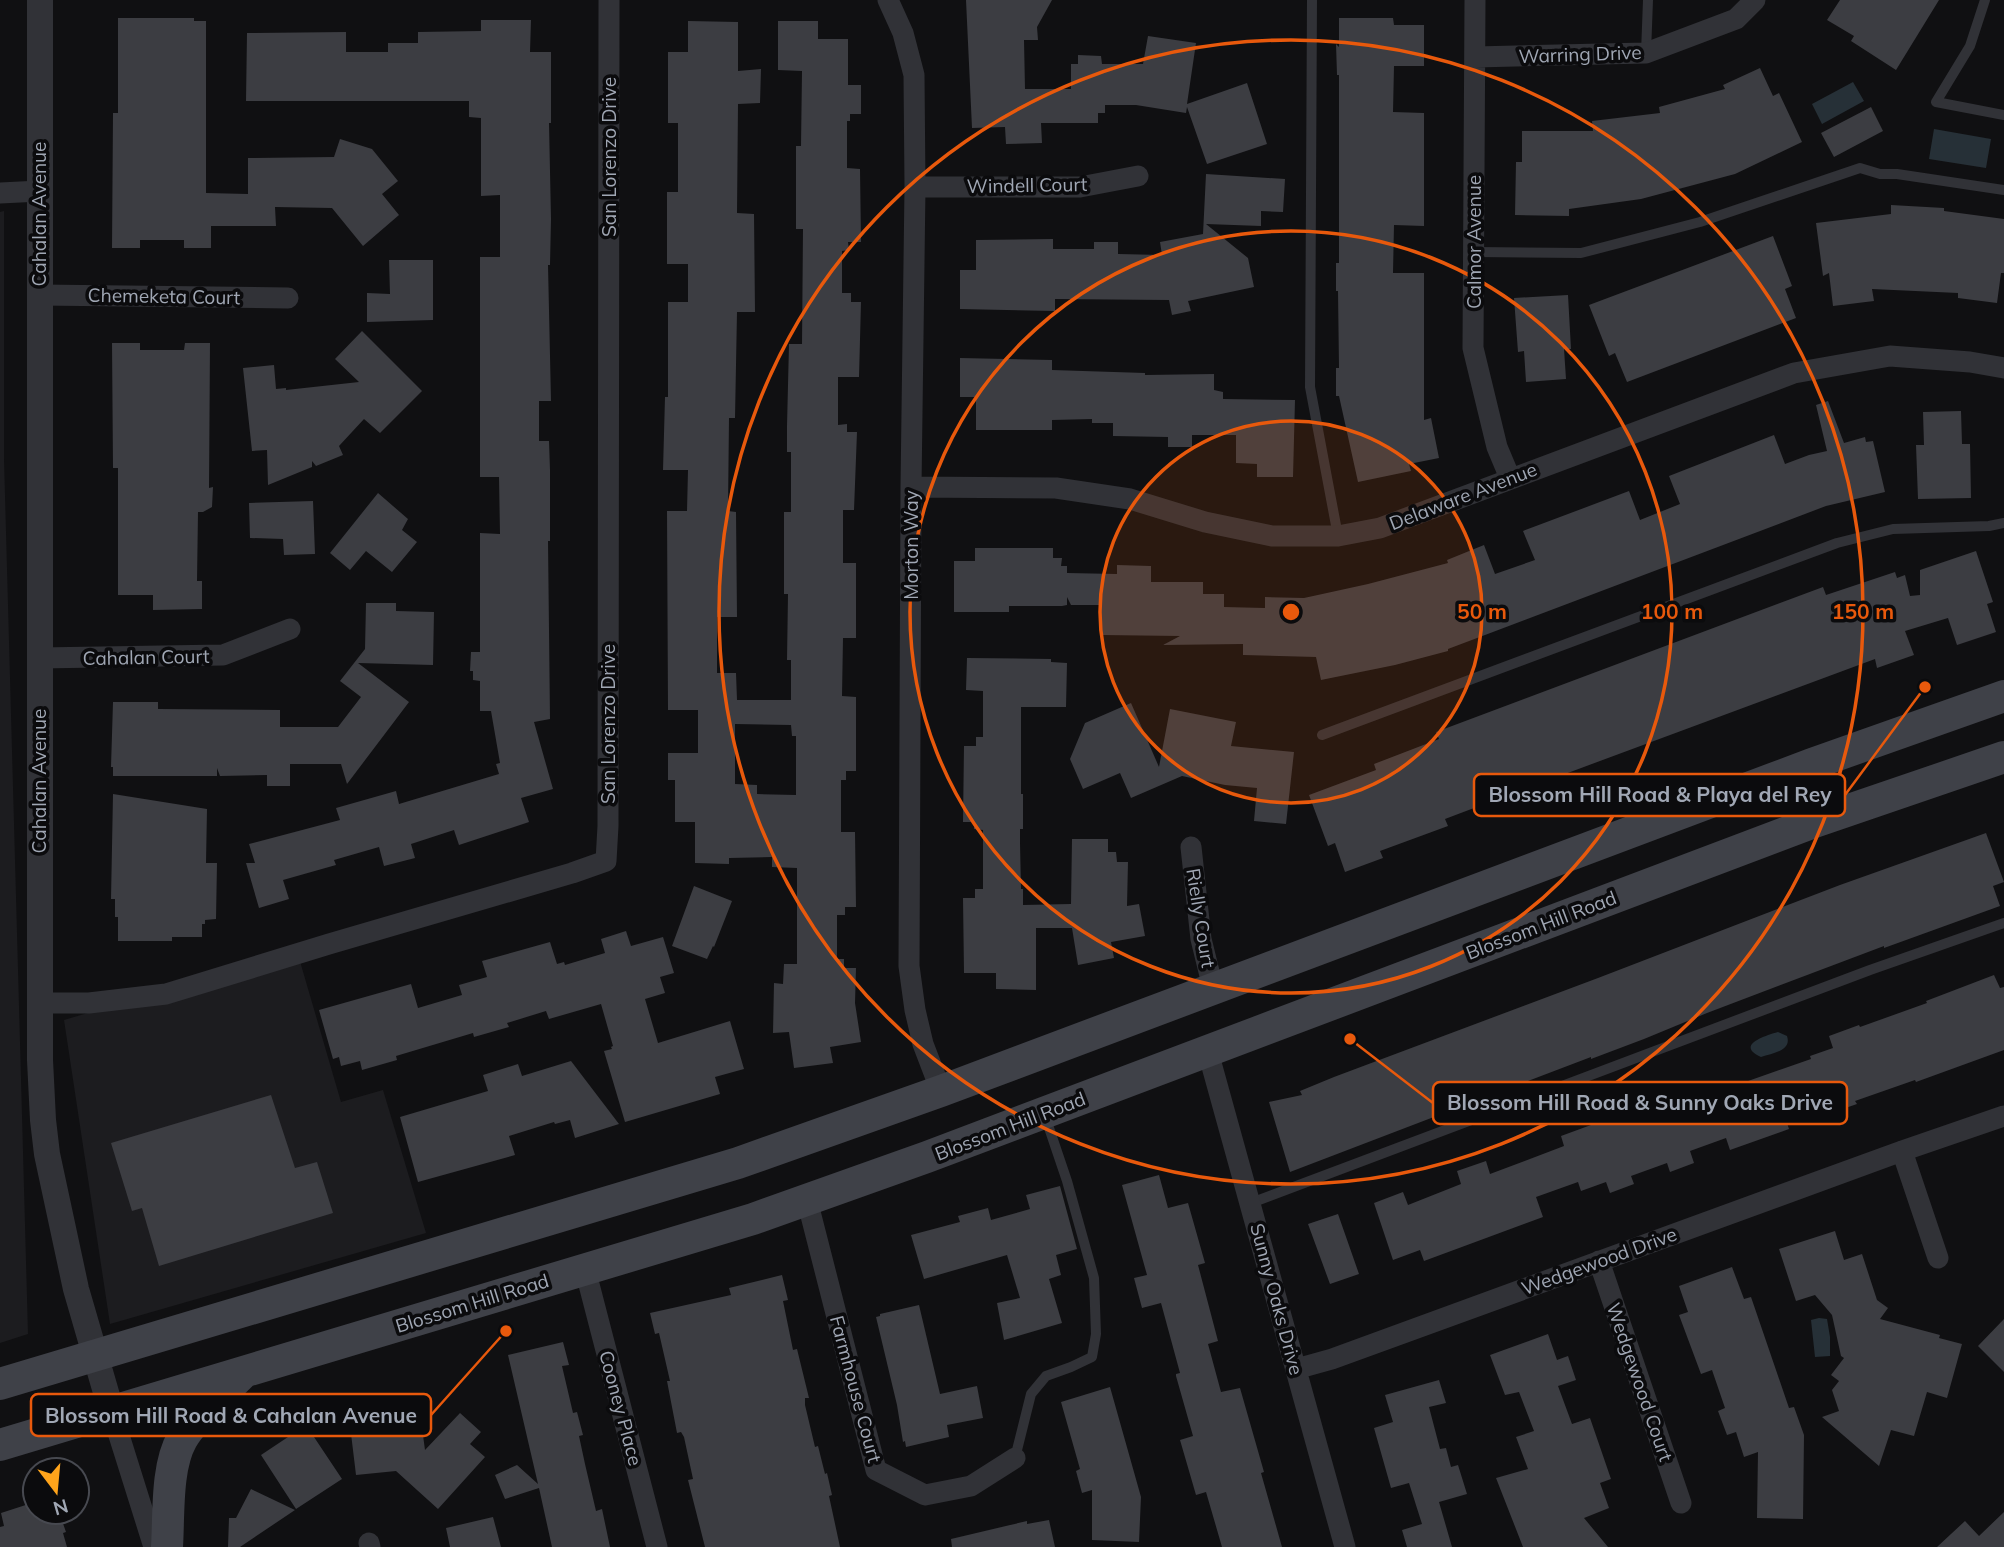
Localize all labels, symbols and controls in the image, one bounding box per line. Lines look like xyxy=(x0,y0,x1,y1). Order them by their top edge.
street label: Warring Drive xyxy=(1518,40,1642,68)
street label: San Lorenzo Drive xyxy=(597,77,621,237)
street label: Cahalan Avenue xyxy=(27,142,51,286)
street label: Windell Court xyxy=(966,172,1088,198)
street label: Calmor Avenue xyxy=(1462,175,1486,309)
street label: Chemeketa Court xyxy=(88,283,241,309)
street label: Delaware Avenue xyxy=(1386,457,1540,535)
street label: Morton Way xyxy=(899,490,923,600)
text: 50 m xyxy=(1457,598,1507,624)
text: 100 m xyxy=(1641,598,1703,624)
text: 150 m xyxy=(1832,598,1894,624)
centre of rings xyxy=(1279,600,1303,624)
street label: Cahalan Court xyxy=(82,644,210,670)
street label: San Lorenzo Drive xyxy=(596,644,620,804)
street label: Cahalan Avenue xyxy=(27,709,51,853)
callout: Blossom Hill Road & Playa del Rey xyxy=(1474,774,1845,816)
text: Blossom Hill Road & Playa del Rey xyxy=(1488,781,1832,807)
street label: Rielly Court xyxy=(1181,867,1221,970)
street label: Blossom Hill Road xyxy=(1462,885,1620,965)
callout: Blossom Hill Road & Sunny Oaks Drive xyxy=(1433,1082,1847,1124)
street label: Blossom Hill Road xyxy=(931,1086,1089,1166)
text: Blossom Hill Road & Sunny Oaks Drive xyxy=(1447,1089,1833,1115)
street label: Sunny Oaks Drive xyxy=(1245,1221,1309,1377)
street label: Wedgewood Drive xyxy=(1518,1222,1680,1300)
street label: Blossom Hill Road xyxy=(392,1268,552,1338)
street label: Wedgewood Court xyxy=(1602,1300,1678,1465)
street label: Farmhouse Court xyxy=(825,1313,887,1465)
street label: Cooney Place xyxy=(594,1348,648,1468)
callout: Blossom Hill Road & Cahalan Avenue xyxy=(31,1394,431,1436)
text: Blossom Hill Road & Cahalan Avenue xyxy=(45,1402,417,1428)
north arrow xyxy=(21,1456,91,1526)
text: N xyxy=(50,1494,71,1521)

